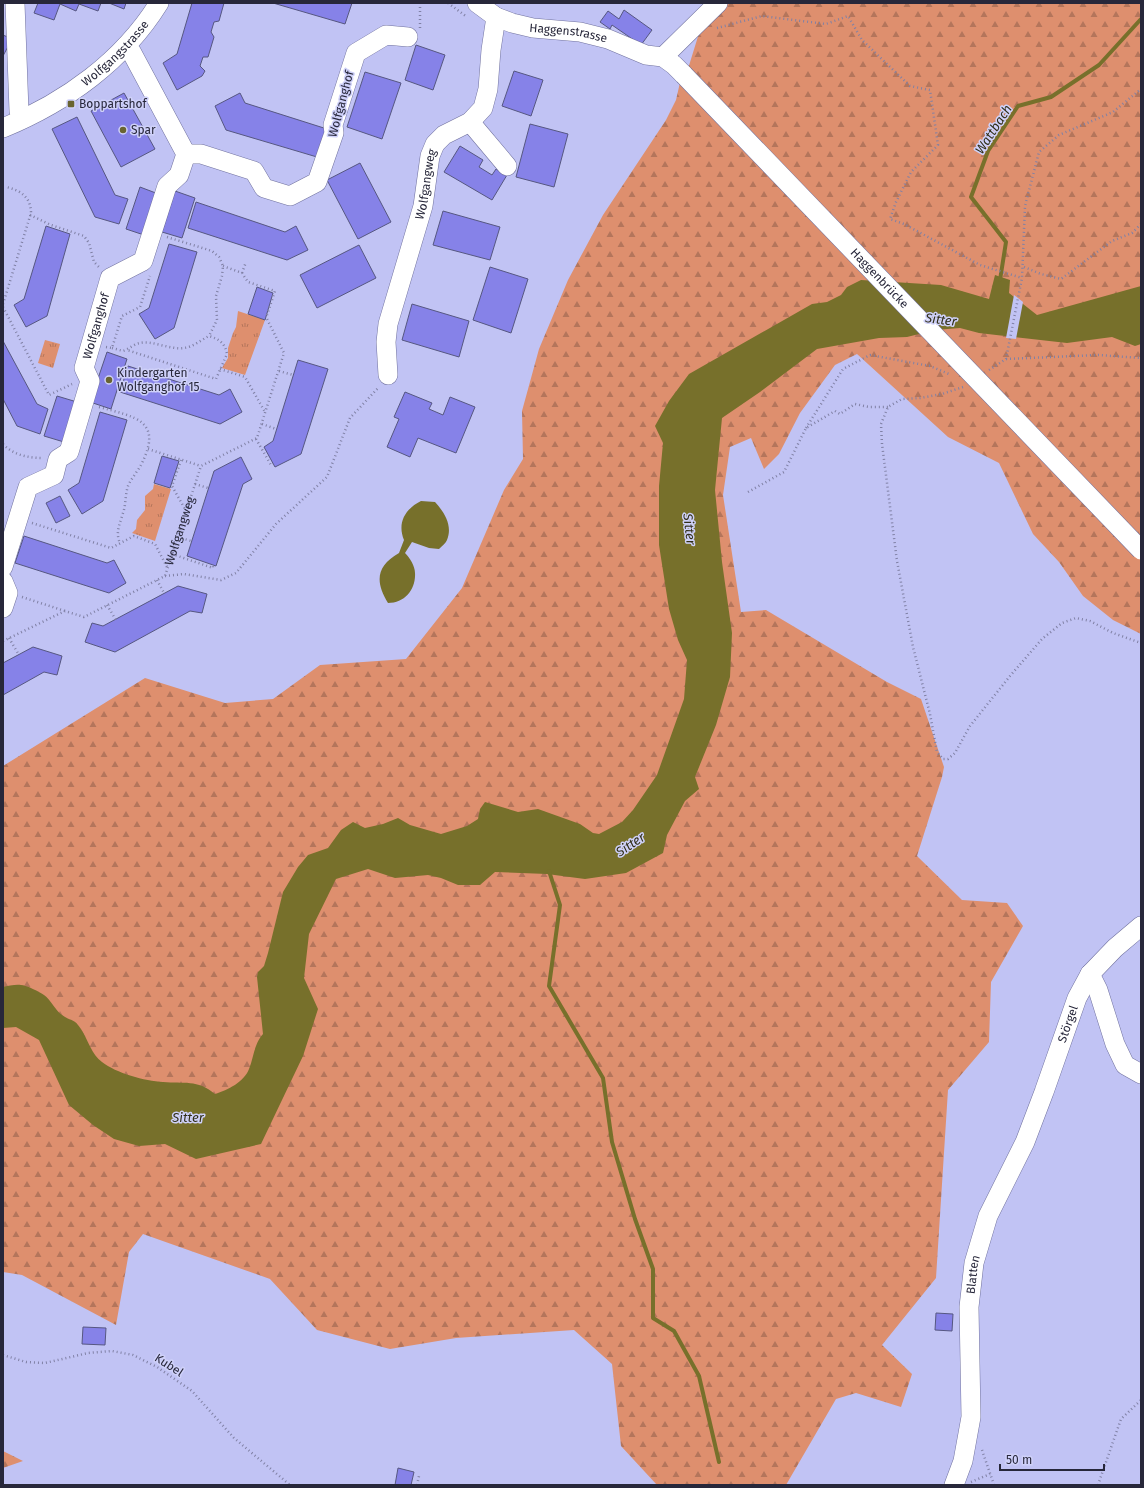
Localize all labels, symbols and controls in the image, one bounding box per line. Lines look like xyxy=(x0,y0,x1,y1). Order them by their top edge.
street label: Wolfgangstrasse xyxy=(79,18,152,89)
street label: Haggenstrasse xyxy=(529,21,609,46)
street label: Wolfganghof xyxy=(325,68,357,139)
place label: Boppartshof xyxy=(79,97,148,111)
marker: Boppartshof xyxy=(66,99,76,109)
water label: Wattbach xyxy=(972,102,1015,157)
place label: Spar xyxy=(131,123,156,137)
marker: Spar xyxy=(118,125,128,135)
street label: Wolfgangweg xyxy=(412,146,439,221)
street label: Haggenbrücke xyxy=(848,245,911,311)
street label: Wolfganghof xyxy=(80,290,113,361)
water label: Sitter xyxy=(924,310,958,329)
place label: Kindergarten Wolfganghof 15 xyxy=(117,366,200,394)
marker: Kindergarten Wolfganghof 15 xyxy=(104,375,114,385)
street label: Wolfgangweg xyxy=(162,494,198,567)
water label: Sitter xyxy=(680,512,699,547)
water label: Sitter xyxy=(612,829,648,860)
street label: Störgel xyxy=(1055,1003,1081,1044)
water label: Sitter xyxy=(171,1110,205,1125)
street label: Blatten xyxy=(964,1253,983,1295)
street label: Kubel xyxy=(152,1351,186,1380)
scale bar xyxy=(1000,1446,1104,1472)
text: 50 m xyxy=(1006,1453,1032,1467)

